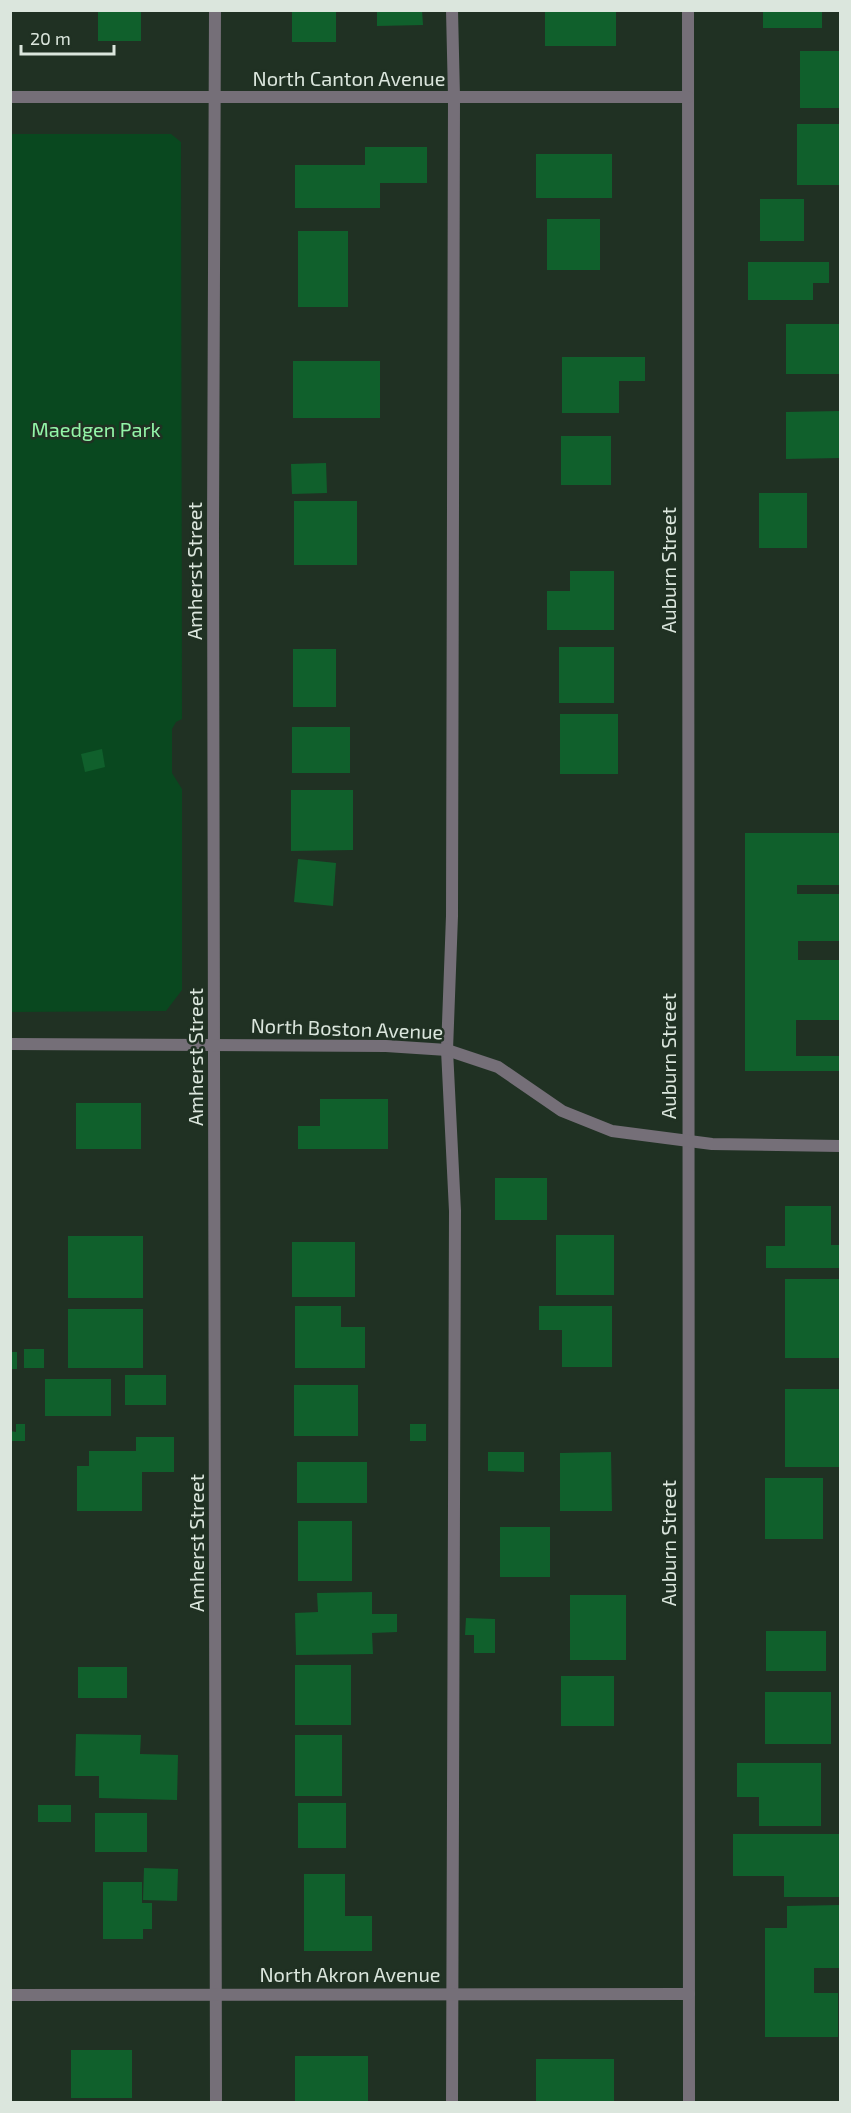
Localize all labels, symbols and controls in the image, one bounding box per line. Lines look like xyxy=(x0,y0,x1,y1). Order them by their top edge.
scale bar xyxy=(21,18,114,56)
text: 20 m xyxy=(30,27,71,49)
street label: North Canton Avenue xyxy=(253,66,445,90)
park label: Maedgen Park xyxy=(31,417,161,441)
street label: Amherst Street xyxy=(182,502,206,640)
street label: Auburn Street xyxy=(656,506,680,633)
street label: Amherst Street xyxy=(183,988,207,1126)
street label: Auburn Street xyxy=(656,992,680,1119)
street label: North Boston Avenue xyxy=(250,1013,444,1043)
street label: Amherst Street xyxy=(184,1474,208,1612)
street label: Auburn Street xyxy=(656,1479,680,1606)
street label: North Akron Avenue xyxy=(259,1962,441,1986)

